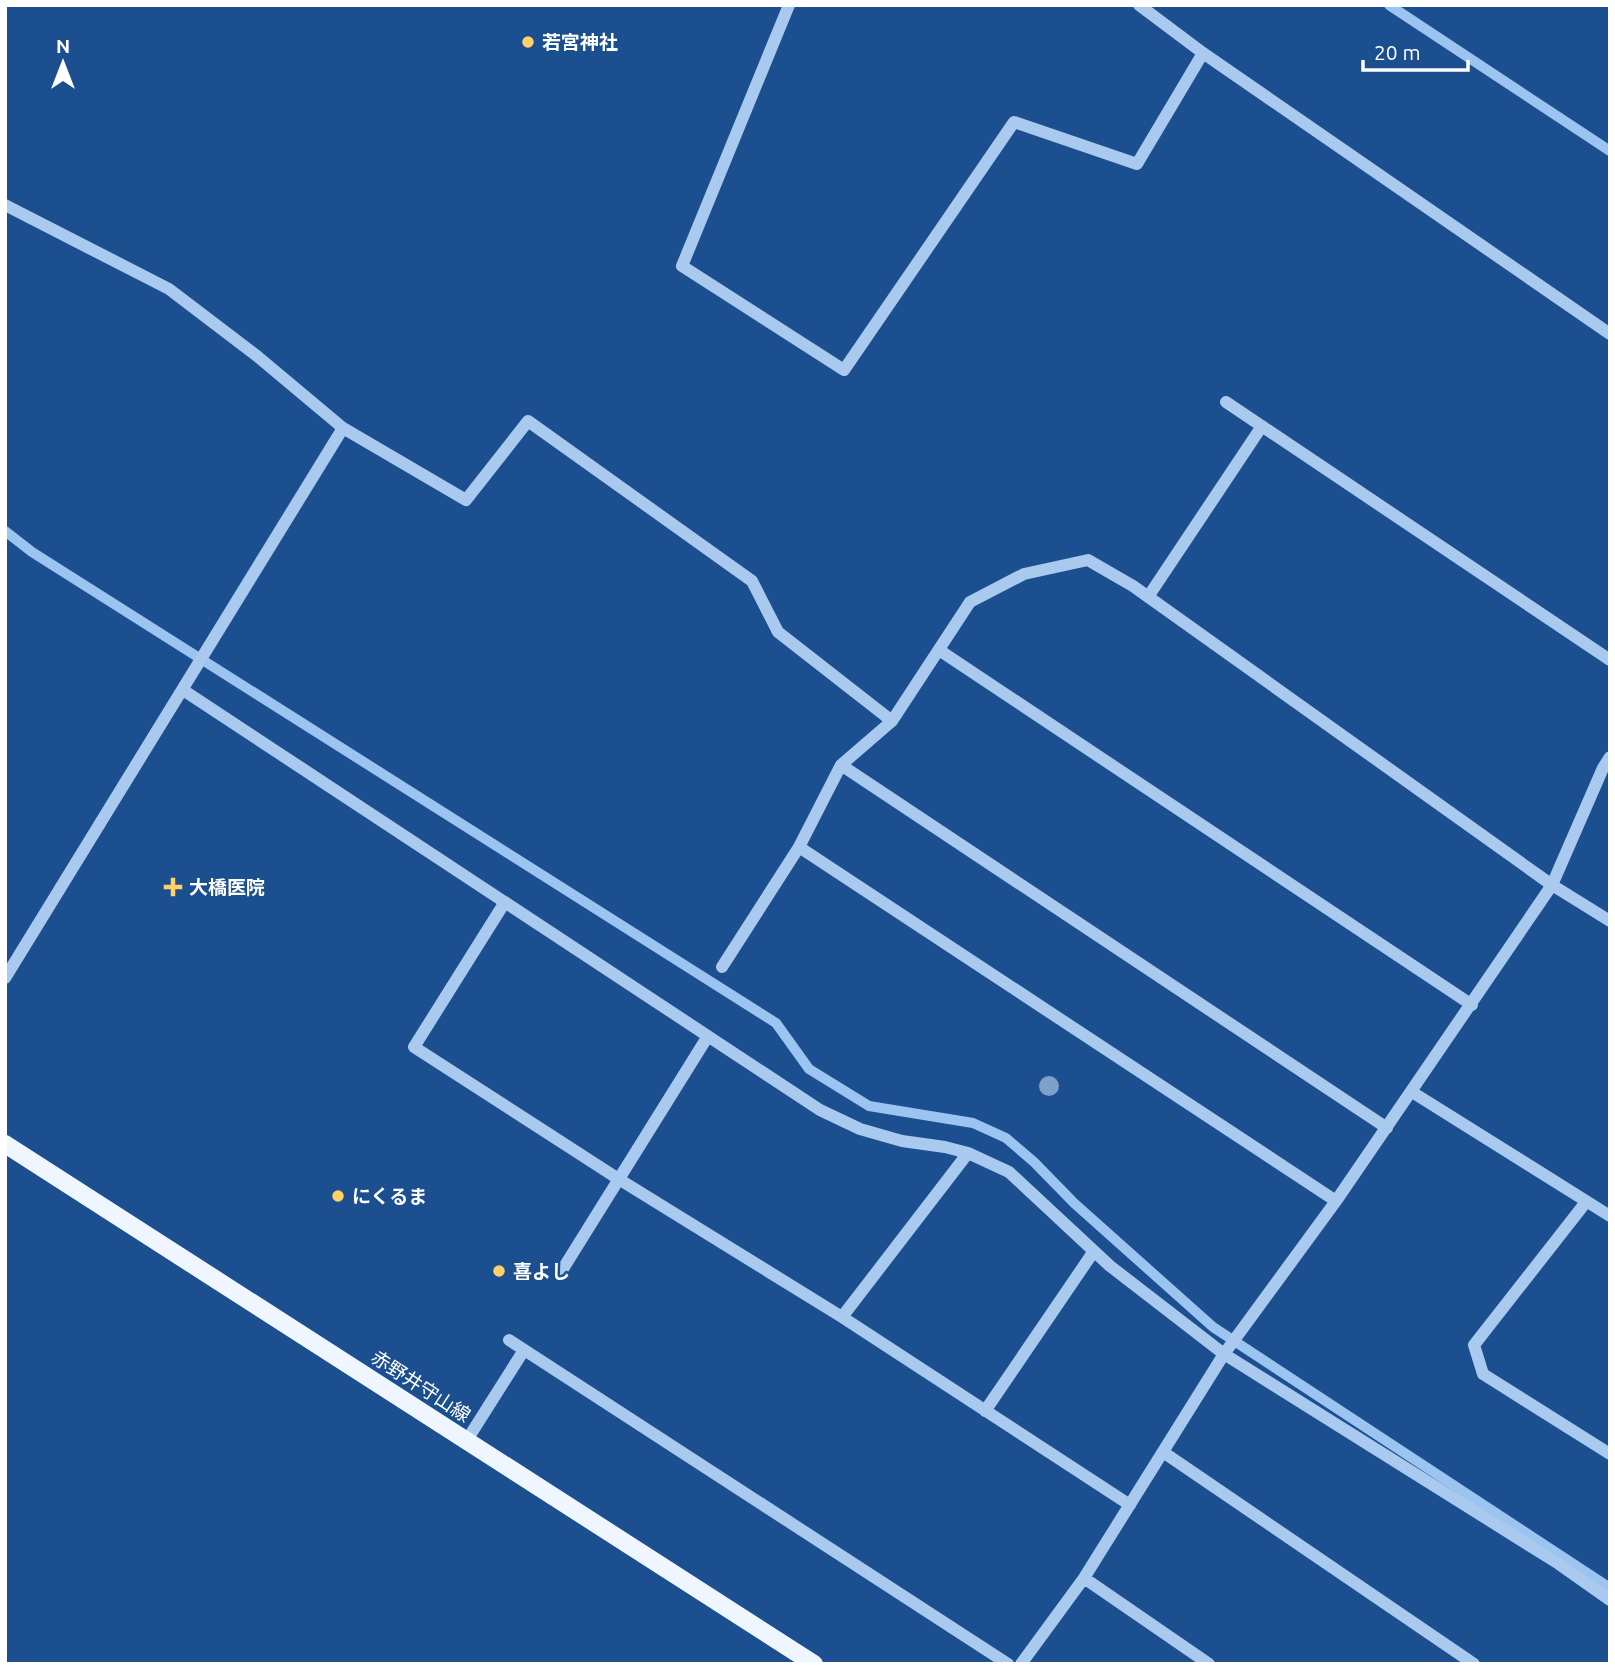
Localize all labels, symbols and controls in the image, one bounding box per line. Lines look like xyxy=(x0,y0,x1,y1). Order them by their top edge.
north arrow xyxy=(28,28,98,98)
scale bar xyxy=(1363,28,1468,72)
place label: 若宮神社 xyxy=(542,31,618,53)
marker: 若宮神社 xyxy=(520,34,536,50)
text: N xyxy=(56,35,70,57)
text: 20 m xyxy=(1374,40,1421,64)
place label: 大橋医院 xyxy=(189,876,265,898)
marker: 大橋医院 xyxy=(163,877,183,897)
place label: にくるま xyxy=(352,1185,427,1207)
marker: にくるま xyxy=(330,1188,346,1204)
place label: 喜よし xyxy=(513,1260,570,1282)
marker: 喜よし xyxy=(491,1263,507,1279)
street label: 赤野井守山線 xyxy=(367,1346,475,1426)

